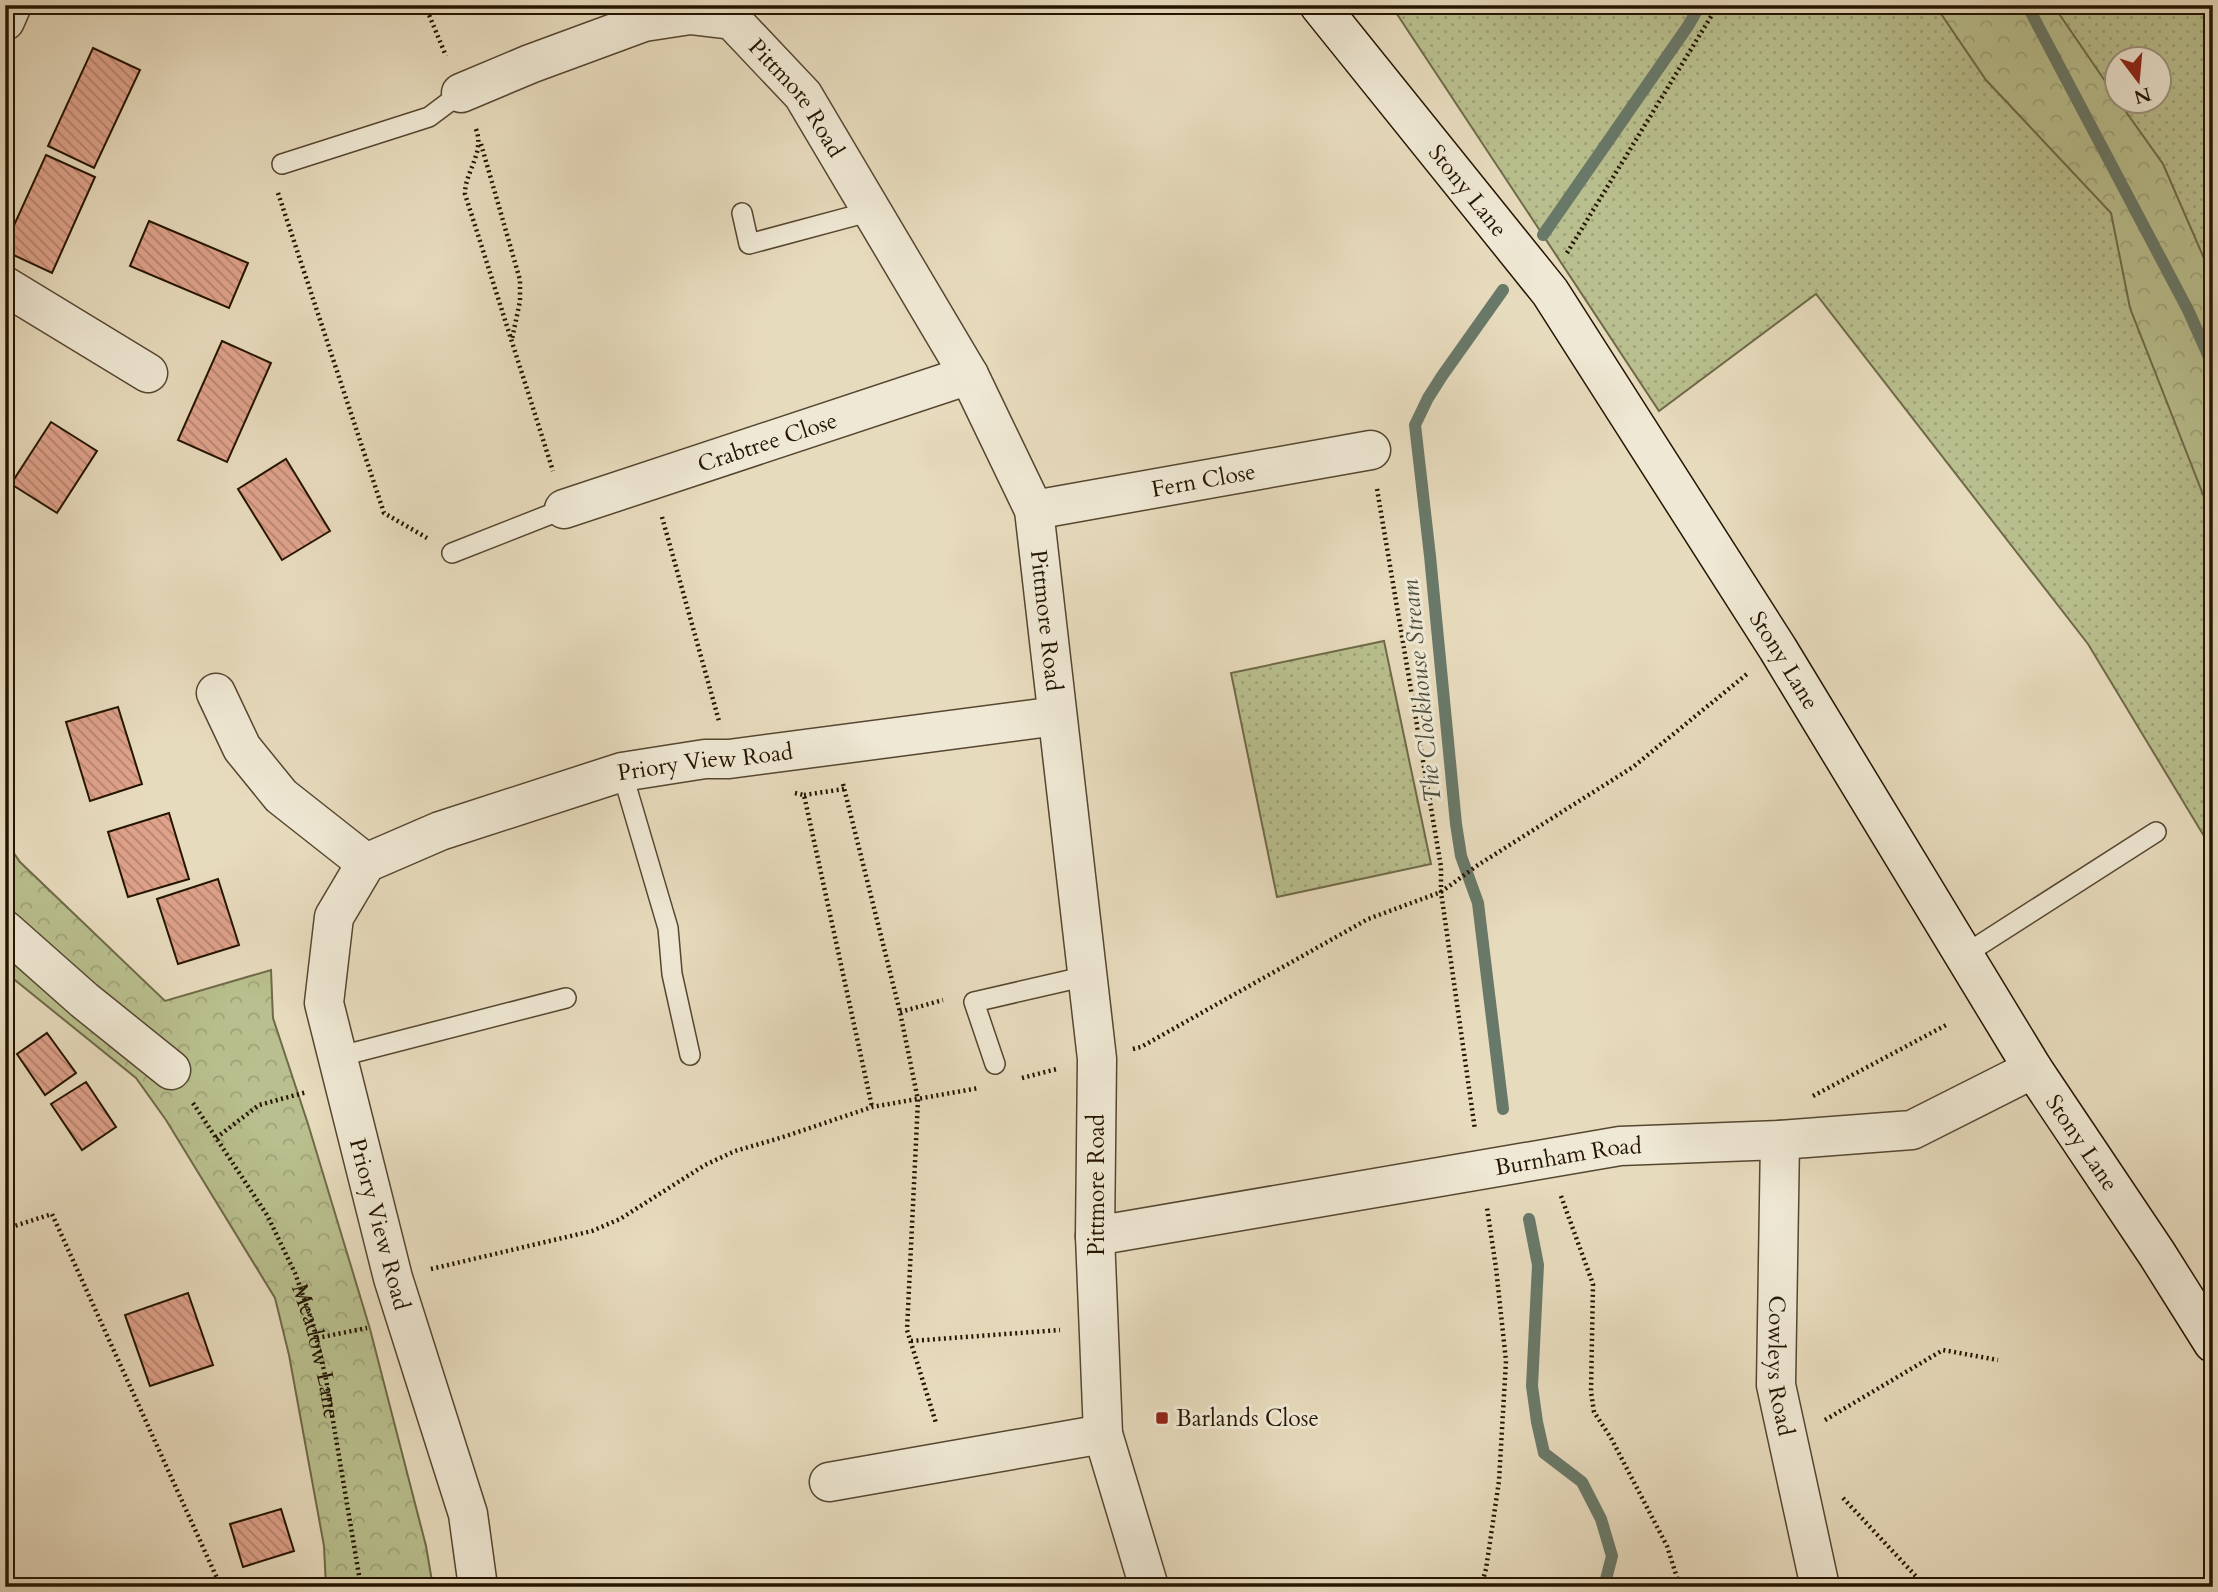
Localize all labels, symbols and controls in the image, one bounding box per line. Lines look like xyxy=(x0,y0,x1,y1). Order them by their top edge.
street label: Pittmore Road xyxy=(742,32,852,164)
north arrow xyxy=(2102,46,2172,116)
text: N xyxy=(2130,81,2154,110)
street label: Stony Lane xyxy=(1421,138,1514,243)
street label: Crabtree Close xyxy=(694,405,841,480)
street label: Fern Close xyxy=(1149,456,1258,505)
street label: Pittmore Road xyxy=(1023,548,1070,694)
water label: The Clockhouse Stream xyxy=(1393,578,1450,804)
street label: Stony Lane xyxy=(1742,605,1826,715)
street label: Priory View Road xyxy=(615,736,795,788)
street label: Stony Lane xyxy=(2038,1089,2125,1197)
street label: Pittmore Road xyxy=(1081,1113,1112,1256)
street label: Burnham Road xyxy=(1492,1130,1643,1183)
street label: Priory View Road xyxy=(342,1135,418,1314)
street label: Meadow Lane xyxy=(284,1279,347,1421)
street label: Cowleys Road xyxy=(1760,1295,1802,1440)
place label: Barlands Close xyxy=(1176,1403,1319,1434)
marker: Barlands Close xyxy=(1154,1410,1170,1426)

